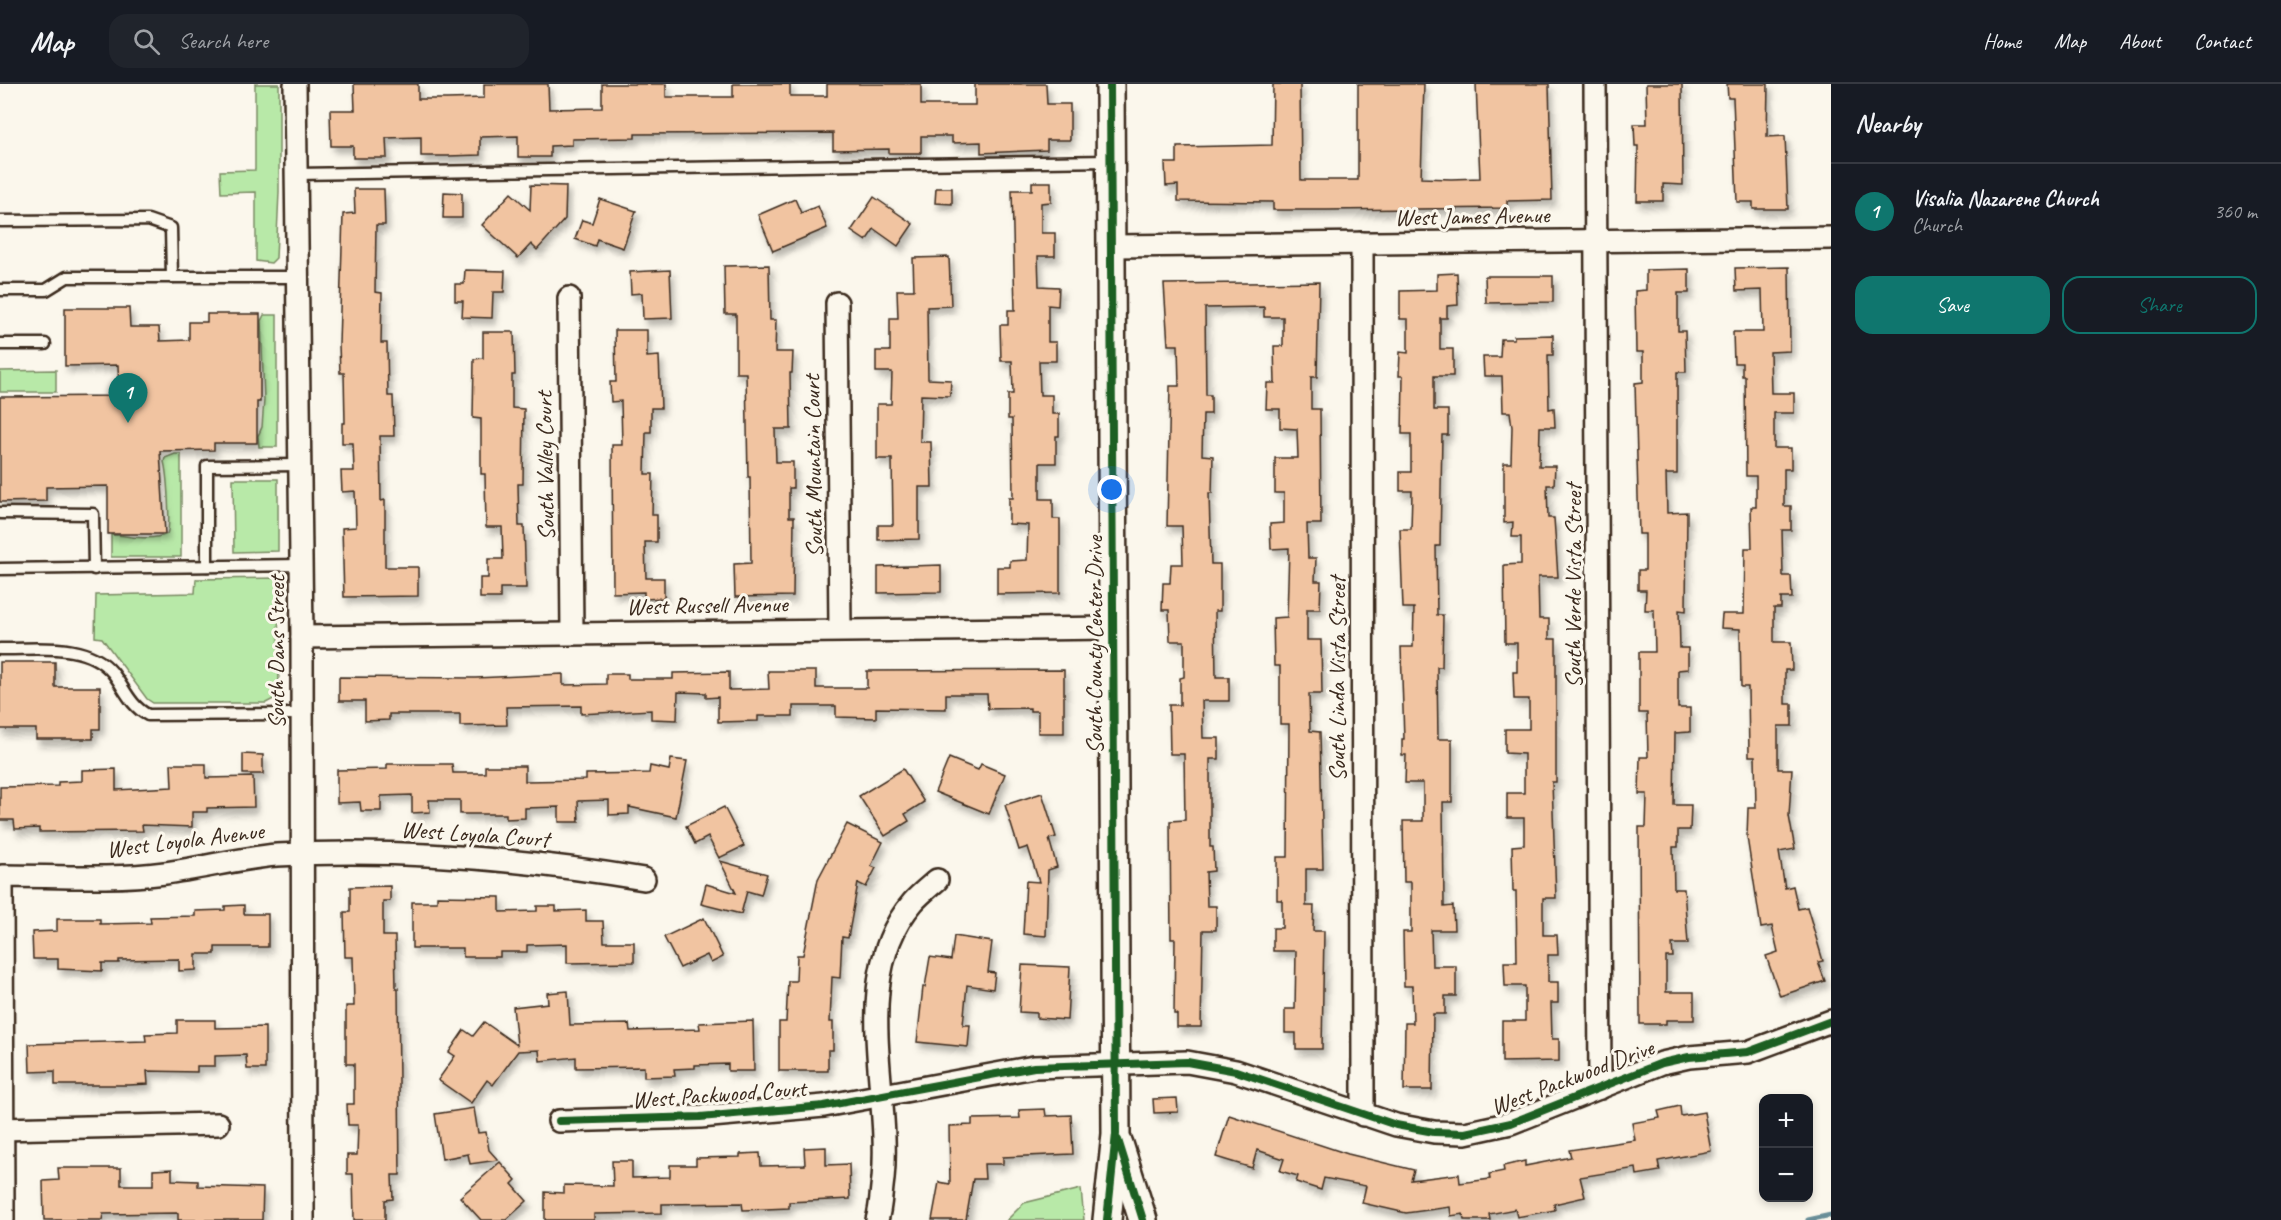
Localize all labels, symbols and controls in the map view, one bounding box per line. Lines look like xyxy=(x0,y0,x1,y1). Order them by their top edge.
search box xyxy=(109,14,529,68)
text: Map xyxy=(30,24,73,59)
icon: search xyxy=(130,25,163,58)
text: Search here xyxy=(178,27,268,55)
text: Home xyxy=(1983,28,2021,54)
text: Map xyxy=(2054,28,2086,54)
text: About xyxy=(2119,28,2161,54)
text: Contact xyxy=(2194,28,2251,54)
text: Nearby xyxy=(1855,107,1920,140)
text: Visalia Nazarene Church xyxy=(1912,185,2099,213)
text: 1 xyxy=(1870,199,1879,224)
text: 360 m xyxy=(2214,199,2257,224)
street label: West James Avenue xyxy=(1394,200,1552,232)
text: Church xyxy=(1912,213,1962,238)
button: Save xyxy=(1855,276,2050,334)
button: Share xyxy=(2062,276,2257,334)
street label: South Mountain Court xyxy=(796,372,830,558)
pin: 1 xyxy=(108,374,148,423)
street label: South Valley Court xyxy=(529,389,561,541)
your location xyxy=(1097,475,1126,504)
street label: South Verde Vista Street xyxy=(1558,481,1588,688)
street label: South County Center Drive xyxy=(1079,534,1109,754)
street label: South Dans Street xyxy=(261,573,291,729)
street label: South Linda Vista Street xyxy=(1322,573,1352,781)
street label: West Russell Avenue xyxy=(626,589,790,621)
street label: West Loyola Court xyxy=(400,814,553,854)
street label: West Loyola Avenue xyxy=(105,815,268,865)
street label: West Packwood Drive xyxy=(1486,1031,1660,1122)
street label: West Packwood Court xyxy=(631,1073,809,1115)
map controls xyxy=(1759,1094,1813,1202)
button: + xyxy=(1759,1094,1813,1148)
button: − xyxy=(1759,1148,1813,1202)

